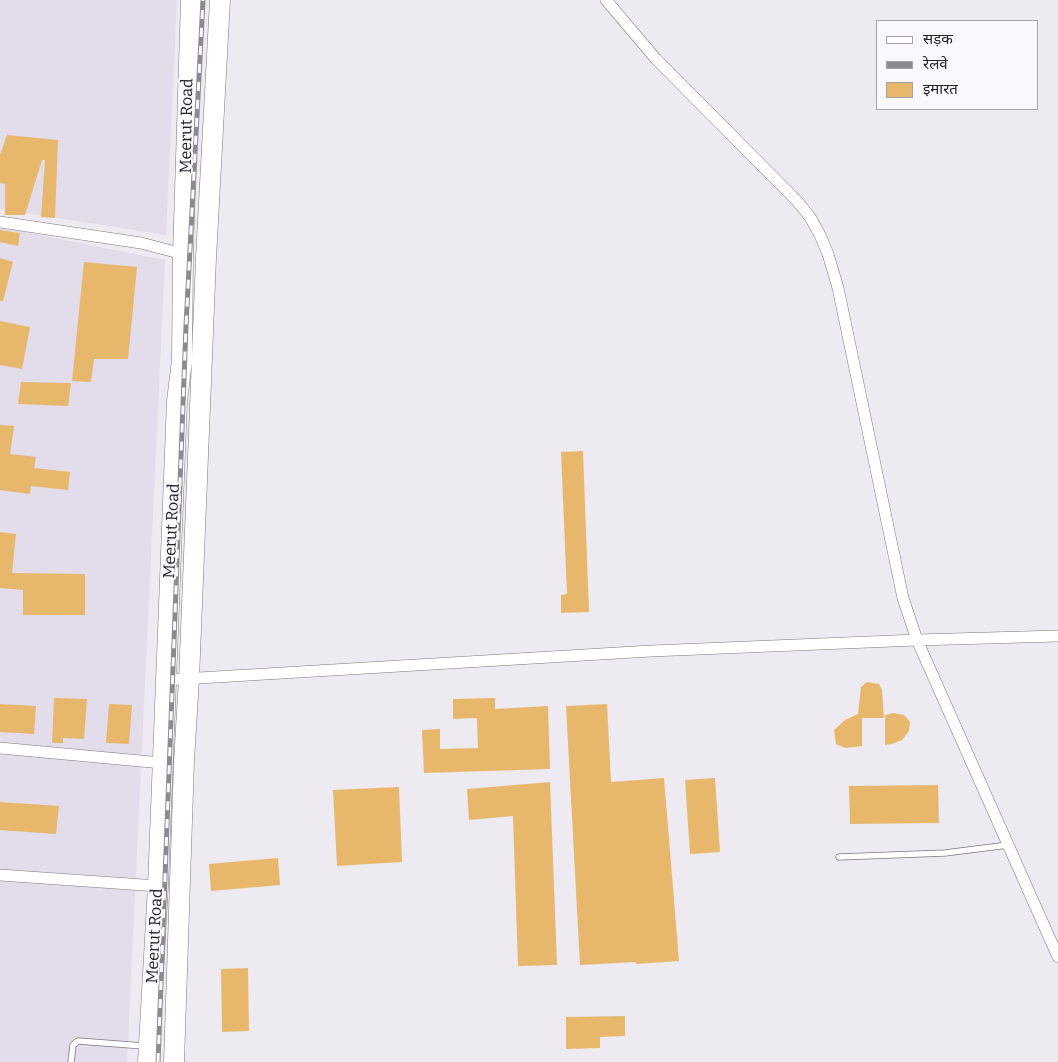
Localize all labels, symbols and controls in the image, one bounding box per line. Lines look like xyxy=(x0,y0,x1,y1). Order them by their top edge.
legend xyxy=(876,20,1038,110)
text: सड़क xyxy=(923,30,953,48)
text: रेलवे xyxy=(923,55,948,73)
street label: Meerut Road xyxy=(177,78,197,174)
text: इमारत xyxy=(923,80,958,98)
street label: Meerut Road xyxy=(160,483,184,579)
street label: Meerut Road xyxy=(143,888,167,984)

